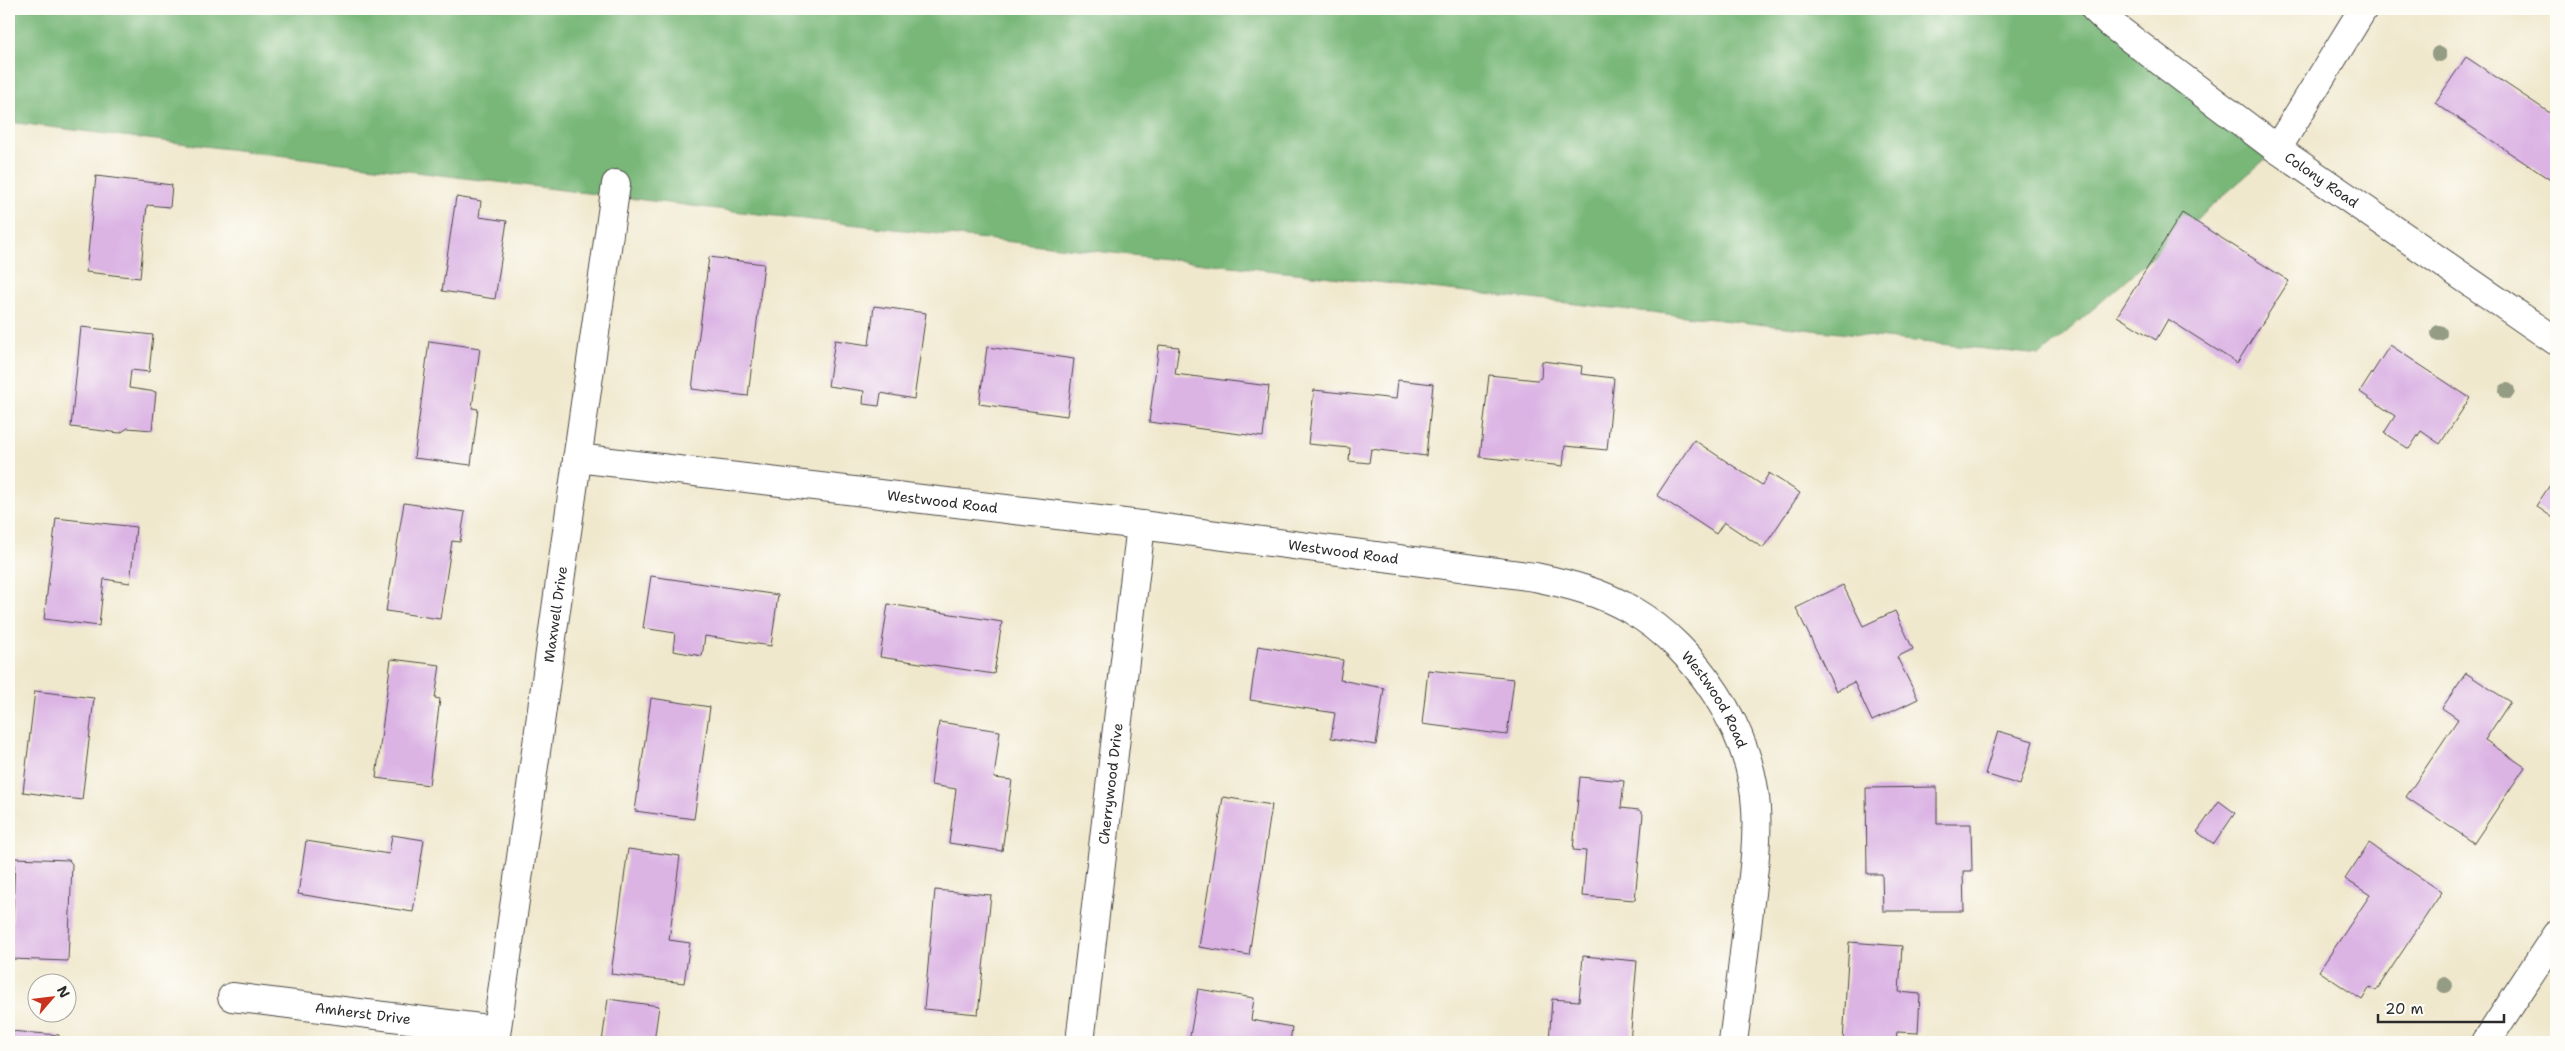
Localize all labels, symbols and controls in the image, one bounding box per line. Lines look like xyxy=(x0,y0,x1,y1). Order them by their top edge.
street label: Colony Road xyxy=(2281,148,2362,212)
street label: Westwood Road xyxy=(886,486,999,517)
street label: Westwood Road xyxy=(1287,535,1400,568)
street label: Maxwell Drive xyxy=(540,565,571,664)
street label: Westwood Road xyxy=(1678,647,1751,751)
street label: Cherrywood Drive xyxy=(1094,722,1127,846)
north arrow xyxy=(28,974,78,1024)
text: N xyxy=(53,983,74,1001)
scale bar xyxy=(2378,991,2504,1023)
street label: Amherst Drive xyxy=(314,998,412,1028)
text: 20 m xyxy=(2385,999,2424,1019)

